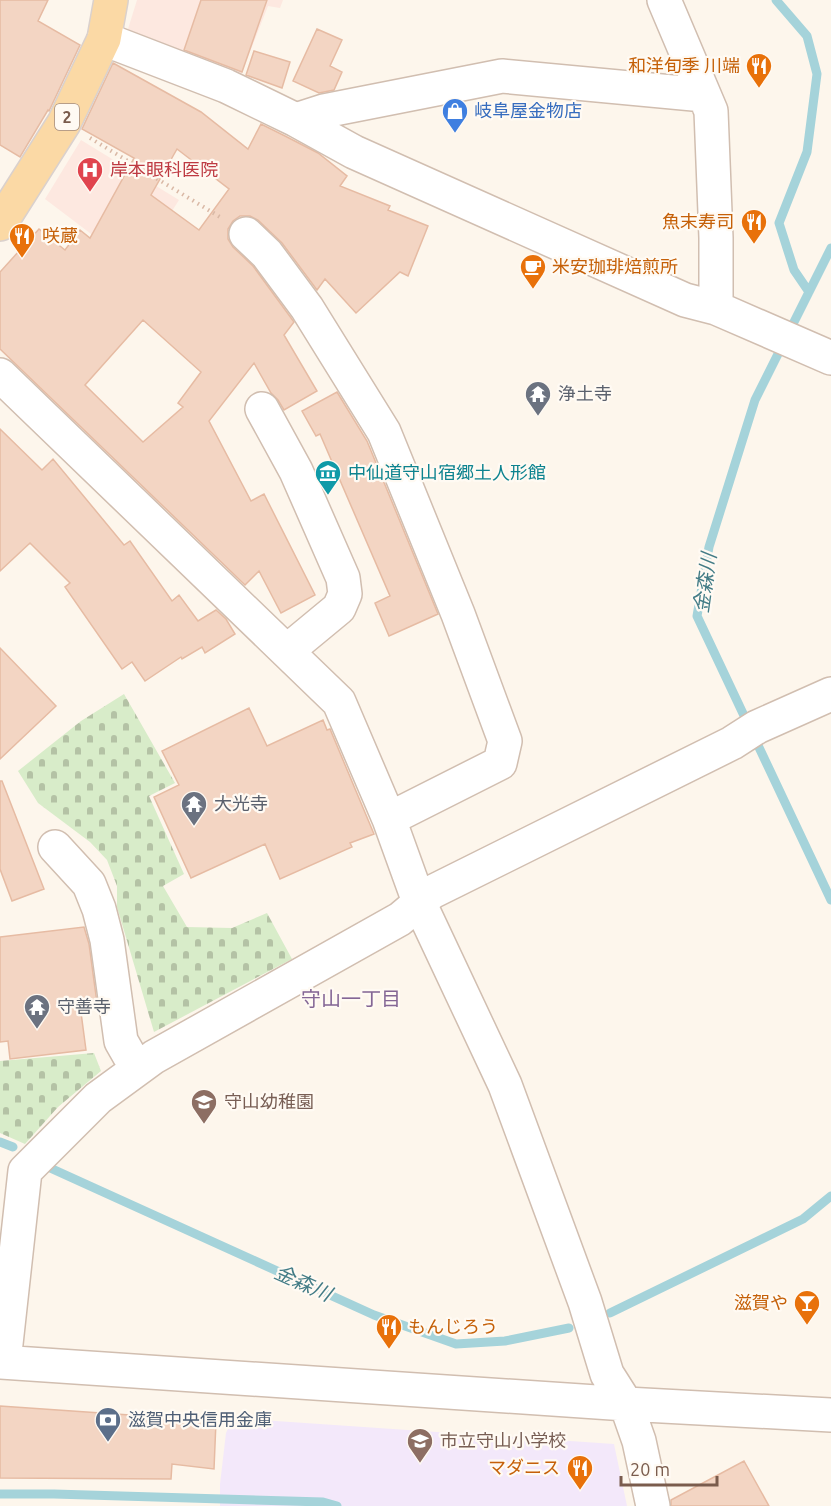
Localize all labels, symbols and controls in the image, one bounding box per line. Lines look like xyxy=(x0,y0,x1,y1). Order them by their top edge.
restaurant icon: 和洋旬季 川端 xyxy=(744,51,774,89)
place label: 和洋旬季 川端 xyxy=(628,55,740,75)
shop icon: 岐阜屋金物店 xyxy=(440,96,470,134)
place label: 岐阜屋金物店 xyxy=(474,100,582,120)
road number: 2 xyxy=(55,104,79,130)
hospital icon: 岸本眼科医院 xyxy=(75,155,105,193)
place label: 岸本眼科医院 xyxy=(110,159,218,179)
restaurant icon: 魚末寿司 xyxy=(739,207,769,245)
place label: 魚末寿司 xyxy=(662,211,734,231)
restaurant icon: 咲蔵 xyxy=(7,221,37,259)
place label: 咲蔵 xyxy=(42,225,78,245)
cafe icon: 米安珈琲焙煎所 xyxy=(518,252,548,290)
place label: 米安珈琲焙煎所 xyxy=(552,256,678,276)
temple icon: 浄土寺 xyxy=(523,379,553,417)
place label: 浄土寺 xyxy=(558,383,612,403)
museum icon: 中仙道守山宿郷土人形館 xyxy=(313,458,343,496)
place label: 中仙道守山宿郷土人形館 xyxy=(348,462,546,482)
water label: 金森川 xyxy=(689,550,720,614)
temple icon: 大光寺 xyxy=(179,789,209,827)
place label: 大光寺 xyxy=(214,793,268,813)
district label: 守山一丁目 xyxy=(301,987,401,1010)
temple icon: 守善寺 xyxy=(22,992,52,1030)
place label: 守善寺 xyxy=(57,996,111,1016)
school or university icon: 守山幼稚園 xyxy=(189,1087,219,1125)
place label: 守山幼稚園 xyxy=(224,1091,314,1111)
water label: 金森川 xyxy=(271,1260,337,1306)
bar icon: 滋賀や xyxy=(792,1288,822,1326)
place label: 滋賀や xyxy=(734,1292,788,1312)
restaurant icon: もんじろう xyxy=(374,1312,404,1350)
place label: もんじろう xyxy=(408,1316,498,1336)
bank icon: 滋賀中央信用金庫 xyxy=(93,1405,123,1443)
place label: 滋賀中央信用金庫 xyxy=(128,1409,272,1429)
school or university icon: 市立守山小学校 xyxy=(405,1426,435,1464)
place label: 市立守山小学校 xyxy=(440,1430,566,1450)
scale bar xyxy=(621,1449,717,1487)
restaurant icon: マダニス xyxy=(565,1453,595,1491)
place label: マダニス xyxy=(488,1457,560,1477)
text: 20 m xyxy=(630,1459,670,1479)

